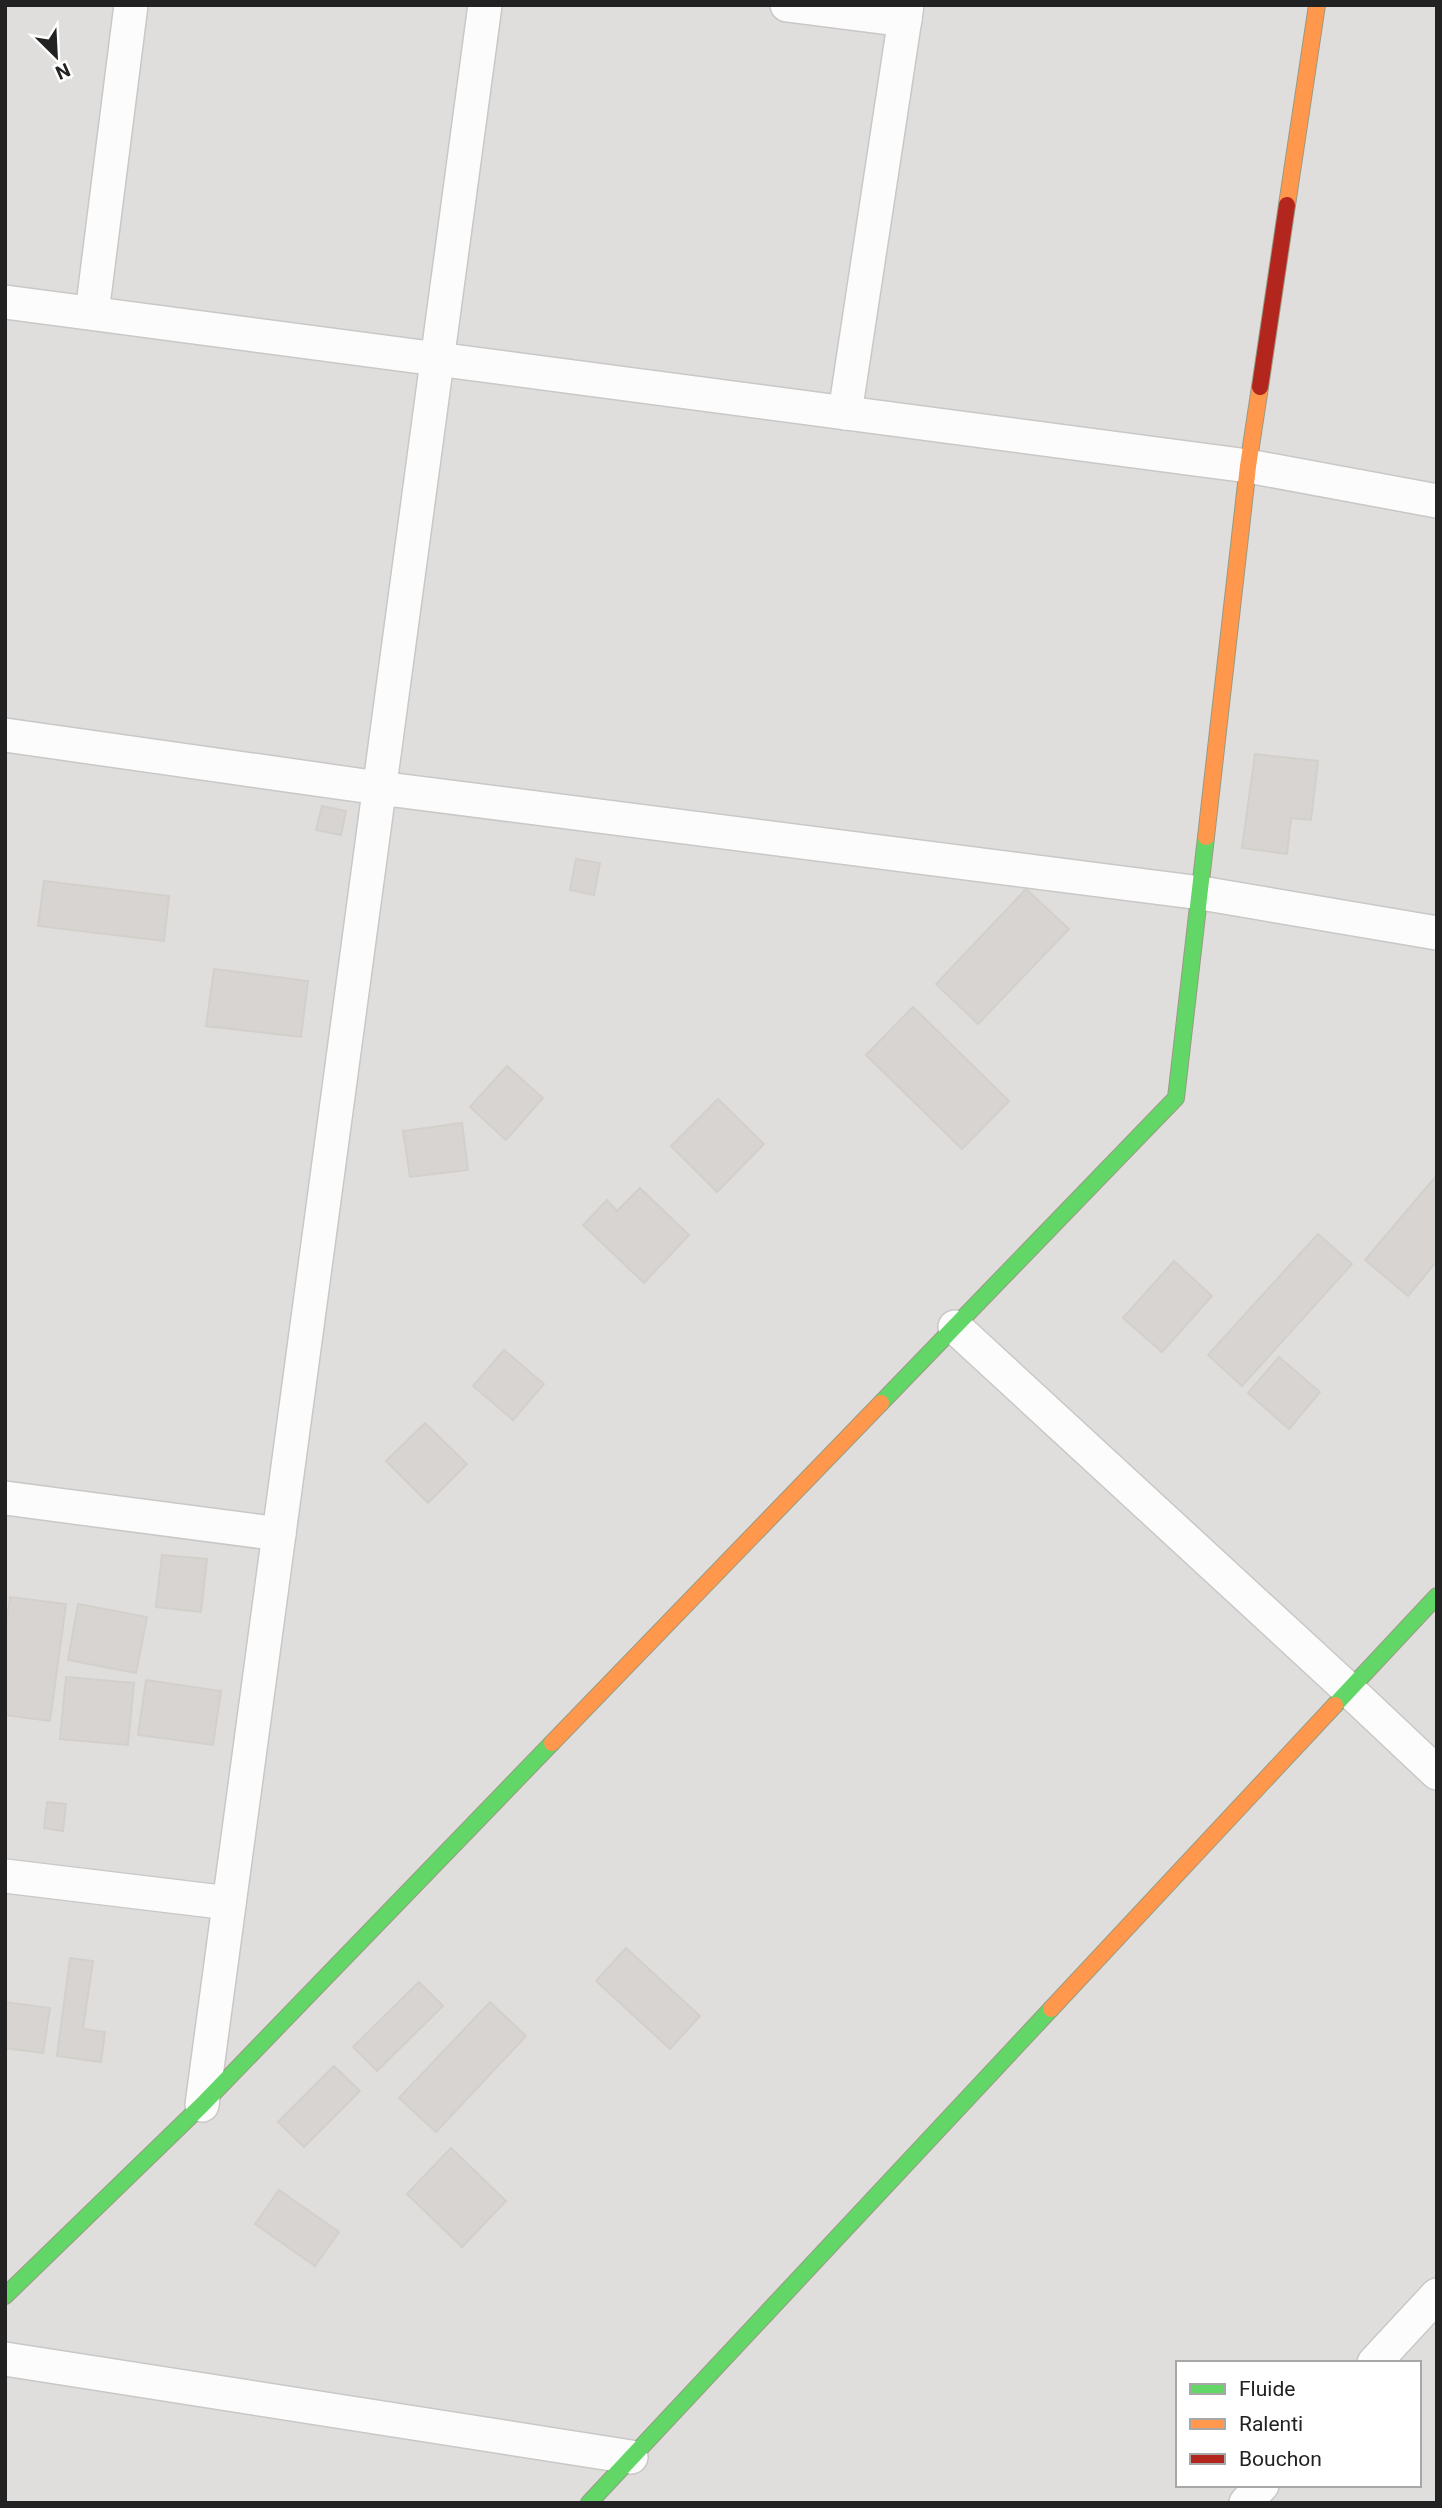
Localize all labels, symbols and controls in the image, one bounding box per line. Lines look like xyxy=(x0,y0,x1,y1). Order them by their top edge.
north arrow xyxy=(21,21,91,91)
text: N xyxy=(52,58,74,84)
legend xyxy=(1176,2361,1421,2487)
text: Fluide xyxy=(1239,2377,1295,2401)
text: Ralenti xyxy=(1239,2412,1303,2436)
text: Bouchon xyxy=(1239,2447,1322,2471)

